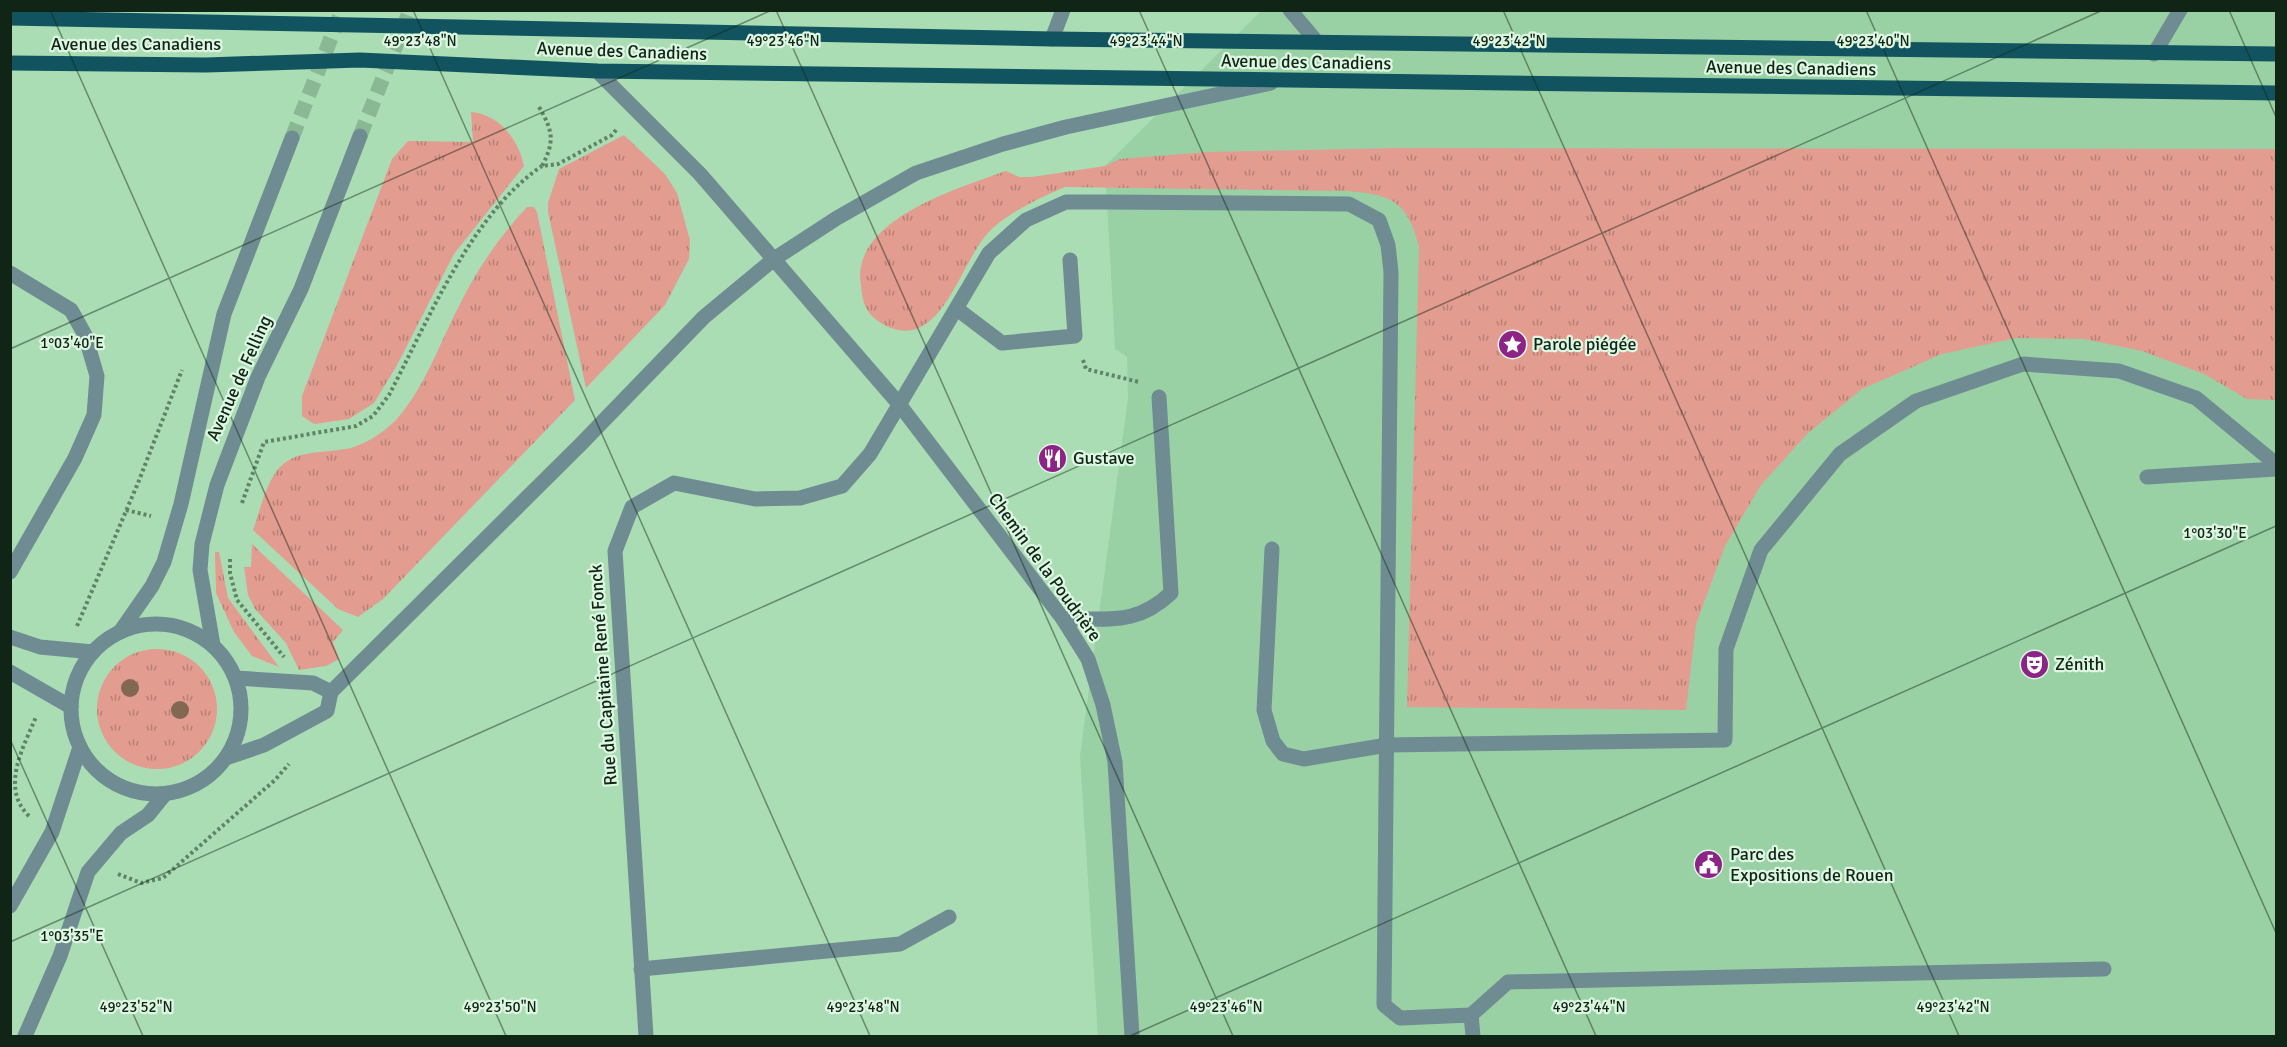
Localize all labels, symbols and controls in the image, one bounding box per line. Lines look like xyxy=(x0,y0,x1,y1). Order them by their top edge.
text: 49°23'48"N xyxy=(383,32,457,50)
text: 49°23'46"N xyxy=(746,32,820,50)
text: 49°23'44"N xyxy=(1109,32,1183,50)
text: 49°23'42"N xyxy=(1472,32,1546,50)
text: 49°23'40"N xyxy=(1836,32,1910,50)
street label: Avenue des Canadiens xyxy=(51,33,221,55)
street label: Avenue des Canadiens xyxy=(536,37,708,65)
street label: Avenue des Canadiens xyxy=(1221,50,1392,74)
street label: Avenue des Canadiens xyxy=(1706,56,1877,80)
street label: Avenue de Felling xyxy=(201,312,277,444)
place icon: Parole piégée xyxy=(1496,328,1528,360)
place label: Parole piégée xyxy=(1533,333,1637,355)
text: 1°03'40"E xyxy=(40,334,104,352)
restaurant icon: Gustave xyxy=(1036,442,1068,474)
place label: Gustave xyxy=(1073,447,1134,469)
street label: Chemin de la Poudrière xyxy=(984,488,1106,646)
text: 1°03'30"E xyxy=(2183,524,2247,542)
street label: Rue du Capitaine René Fonck xyxy=(584,564,622,786)
theatre icon: Zénith xyxy=(2018,648,2050,680)
place label: Zénith xyxy=(2055,653,2104,675)
place label: Parc des Expositions de Rouen xyxy=(1730,843,1893,886)
public building icon: Parc des Expositions de Rouen xyxy=(1693,848,1725,880)
text: 1°03'35"E xyxy=(40,927,104,945)
text: 49°23'52"N xyxy=(99,998,173,1016)
text: 49°23'50"N xyxy=(463,998,537,1016)
text: 49°23'48"N xyxy=(826,998,900,1016)
text: 49°23'46"N xyxy=(1189,998,1263,1016)
text: 49°23'44"N xyxy=(1552,998,1626,1016)
text: 49°23'42"N xyxy=(1916,998,1990,1016)

